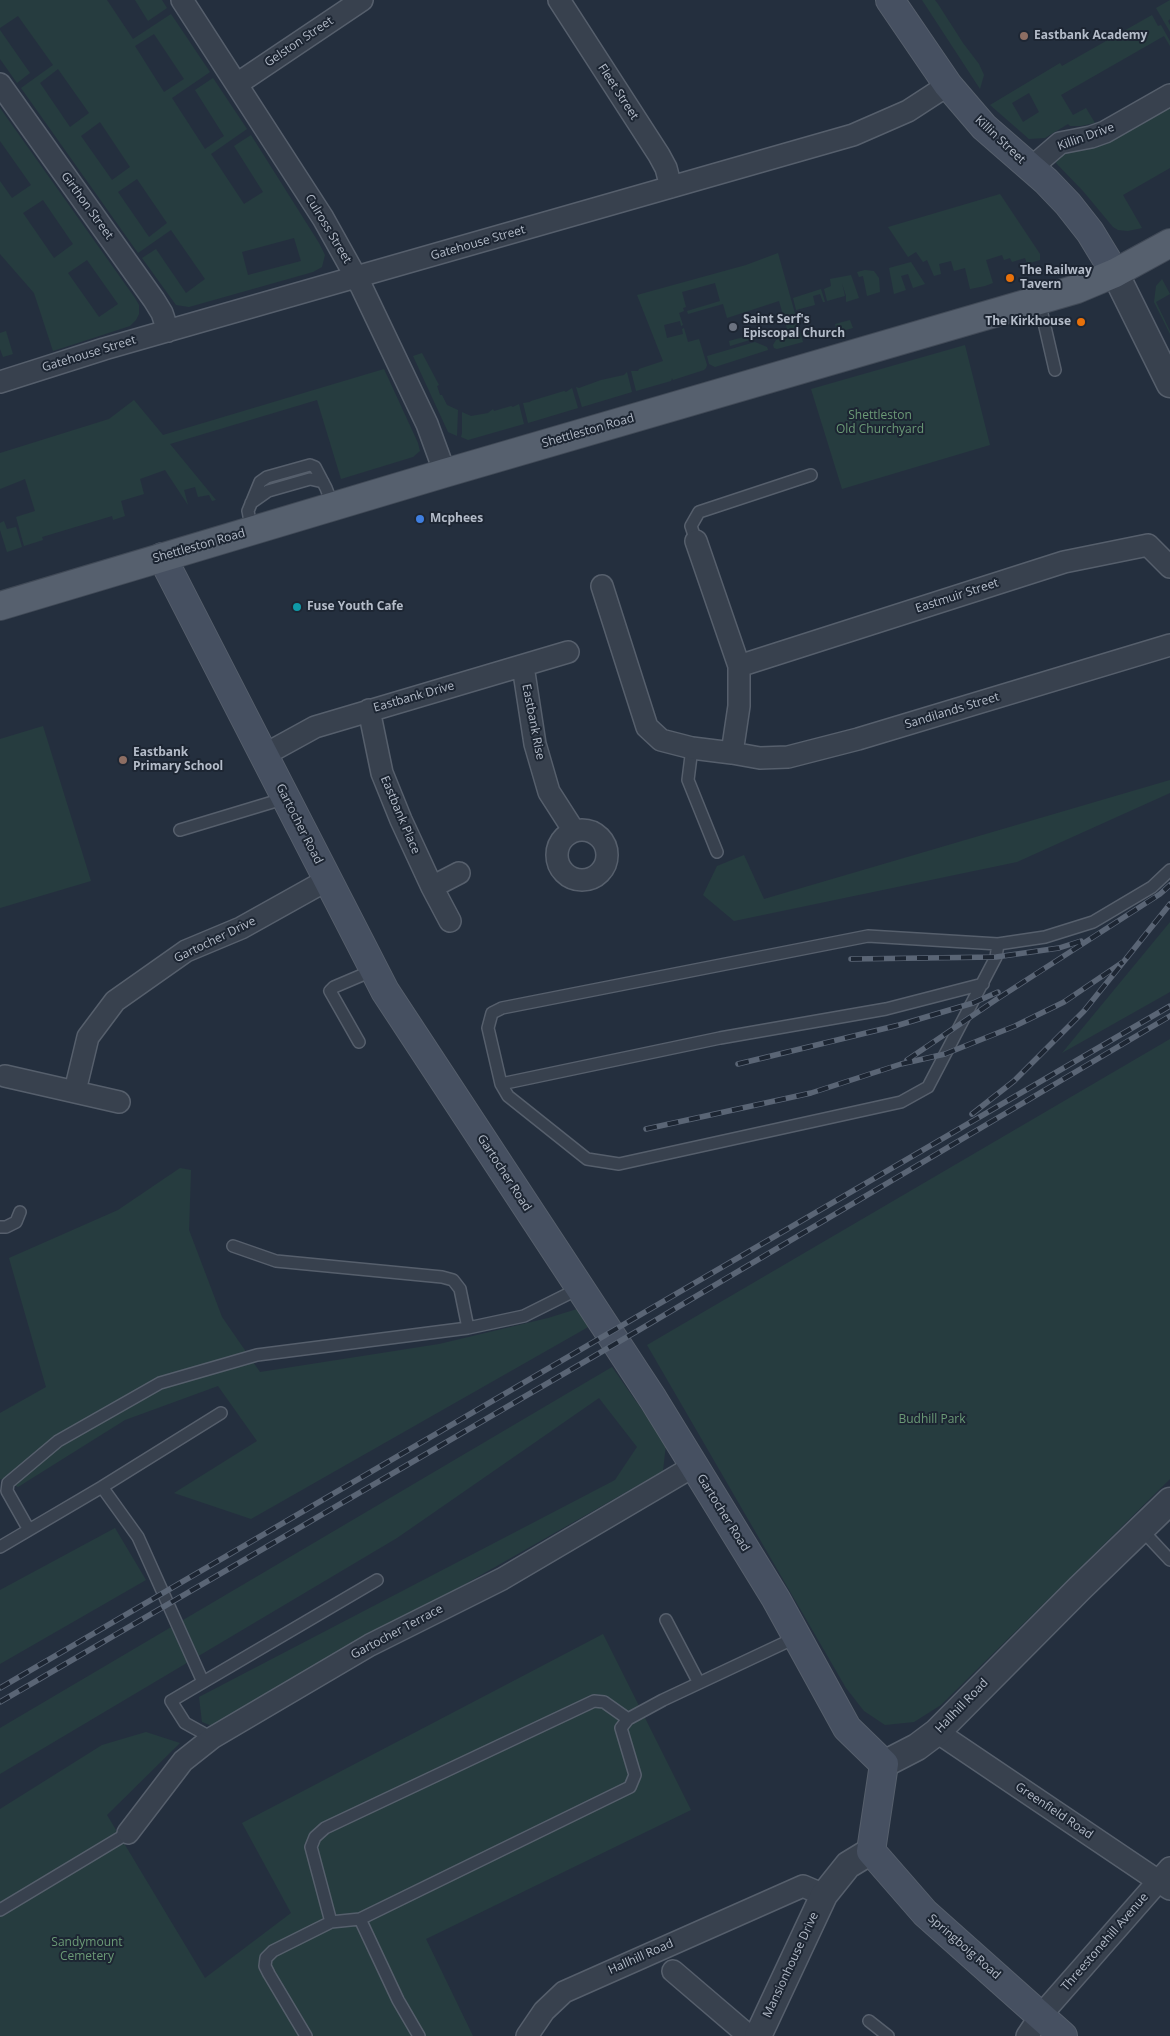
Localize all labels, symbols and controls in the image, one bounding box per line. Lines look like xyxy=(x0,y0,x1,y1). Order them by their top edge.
street label: Gelston Street xyxy=(262,14,336,70)
place label: Eastbank Academy xyxy=(1034,29,1147,43)
marker: Eastbank Academy xyxy=(1018,30,1030,42)
street label: Fleet Street xyxy=(595,61,641,123)
street label: Killin Street xyxy=(972,113,1028,167)
street label: Killin Drive xyxy=(1056,120,1116,154)
street label: Girthon Street xyxy=(58,170,116,242)
street label: Culross Street xyxy=(302,192,354,266)
street label: Gatehouse Street xyxy=(429,223,527,263)
place label: The Railway Tavern xyxy=(1020,264,1092,292)
marker: The Railway Tavern xyxy=(1004,272,1016,284)
place label: Saint Serf's Episcopal Church xyxy=(743,313,845,341)
place label: The Kirkhouse xyxy=(985,315,1071,329)
marker: The Kirkhouse xyxy=(1075,316,1087,328)
marker: Saint Serf's Episcopal Church xyxy=(727,321,739,333)
street label: Gatehouse Street xyxy=(40,333,138,375)
park label: Shettleston Old Churchyard xyxy=(836,409,924,437)
street label: Shettleston Road xyxy=(540,411,636,451)
place label: Mcphees xyxy=(430,512,483,526)
marker: Mcphees xyxy=(414,513,426,525)
street label: Shettleston Road xyxy=(151,526,247,566)
street label: Eastmuir Street xyxy=(914,576,1000,616)
place label: Fuse Youth Cafe xyxy=(307,600,403,614)
marker: Fuse Youth Cafe xyxy=(291,601,303,613)
street label: Eastbank Drive xyxy=(372,679,456,715)
street label: Eastbank Rise xyxy=(519,683,547,761)
street label: Sandilands Street xyxy=(903,690,1001,732)
place label: Eastbank Primary School xyxy=(133,746,223,774)
marker: Eastbank Primary School xyxy=(117,754,129,766)
street label: Eastbank Place xyxy=(377,774,423,856)
street label: Gartocher Road xyxy=(273,781,325,867)
street label: Gartocher Drive xyxy=(172,914,258,966)
street label: Gartocher Road xyxy=(474,1132,534,1214)
park label: Budhill Park xyxy=(898,1413,966,1427)
street label: Gartocher Road xyxy=(693,1472,753,1554)
street label: Gartocher Terrace xyxy=(349,1602,445,1662)
street label: Hallhill Road xyxy=(933,1676,991,1736)
street label: Greenfield Road xyxy=(1013,1780,1095,1842)
street label: Threestonehill Avenue xyxy=(1059,1890,1151,1994)
street label: Mansionhouse Drive xyxy=(760,1910,822,2020)
street label: Springboig Road xyxy=(925,1912,1003,1982)
park label: Sandymount Cemetery xyxy=(51,1936,123,1964)
street label: Hallhill Road xyxy=(606,1936,676,1978)

